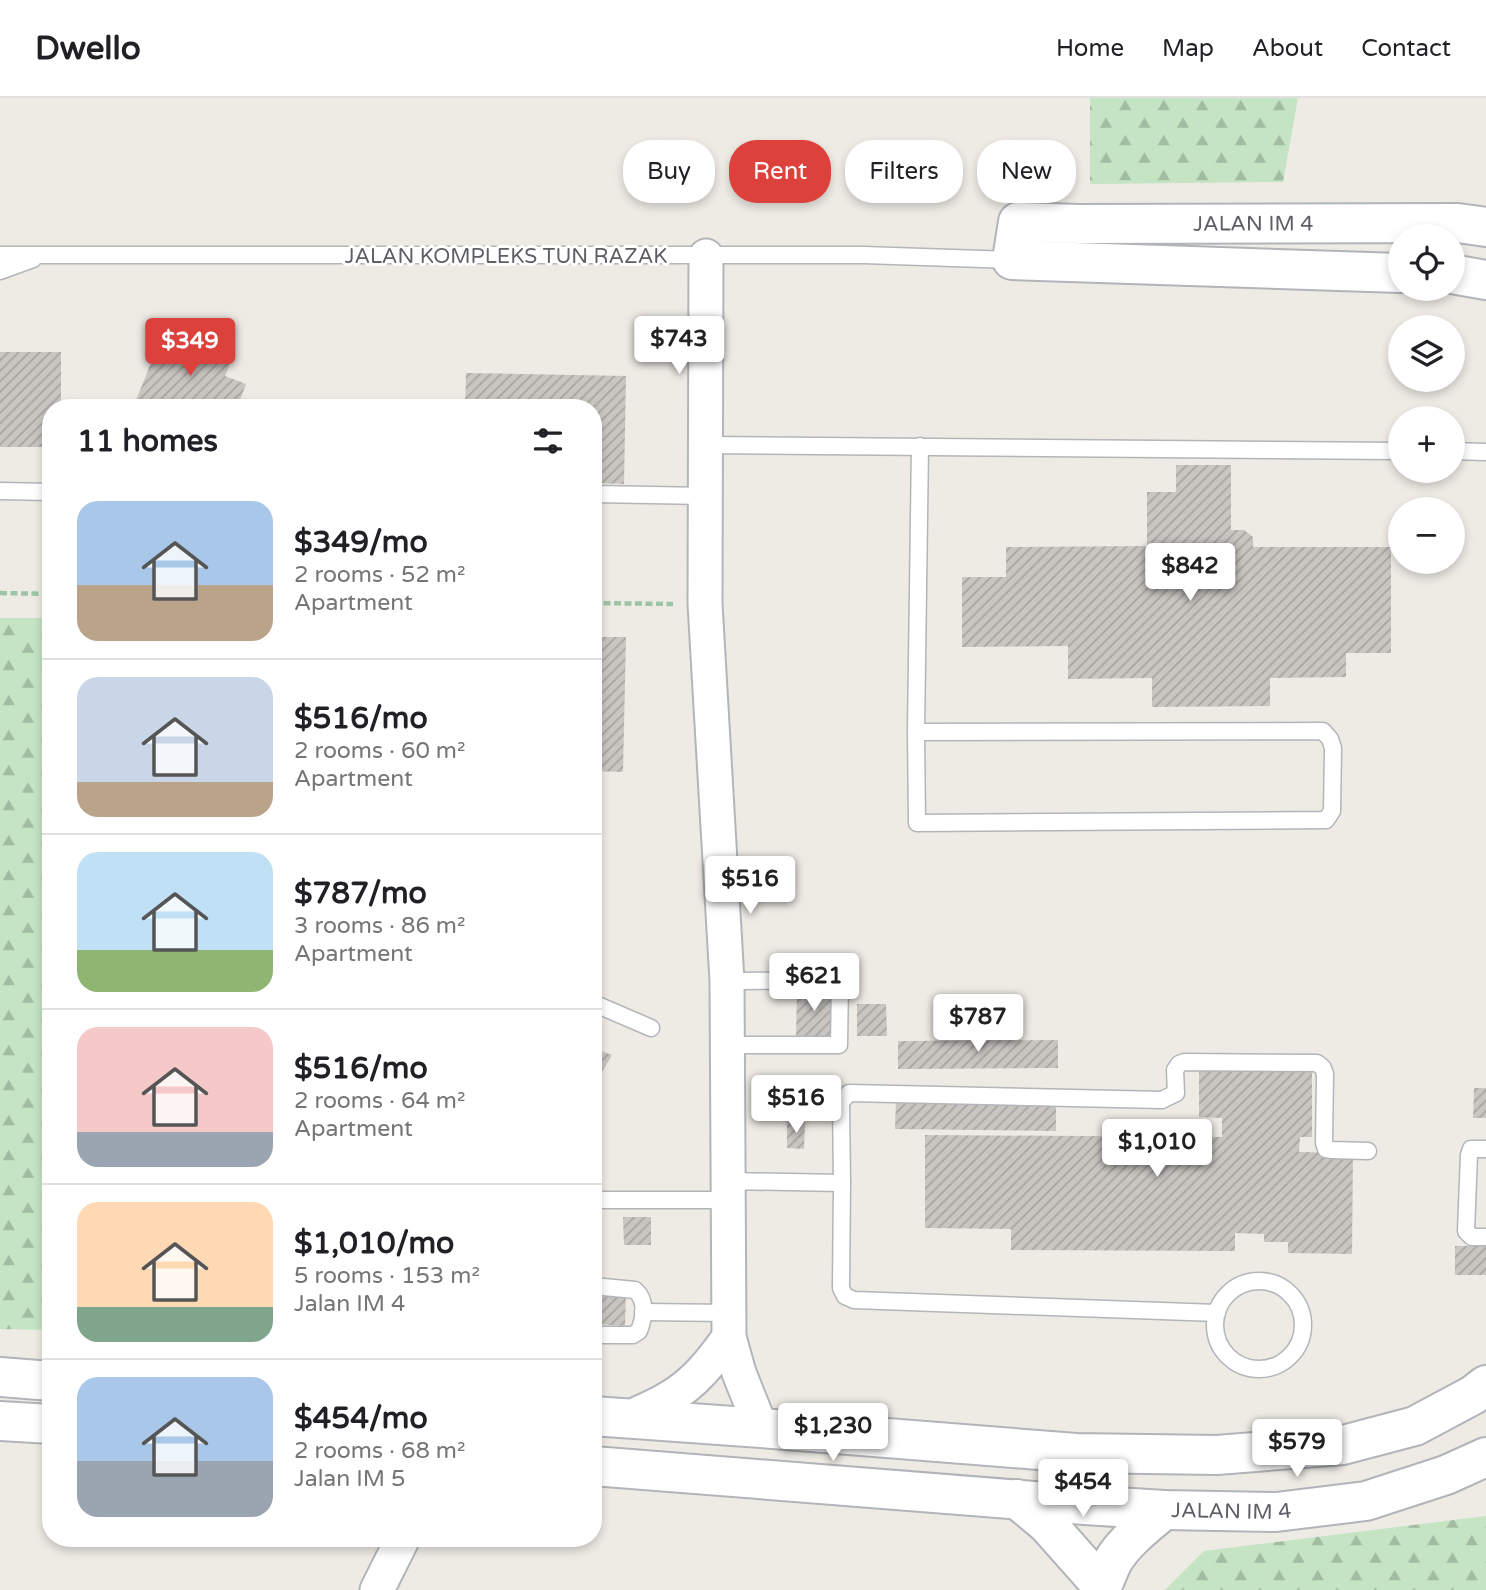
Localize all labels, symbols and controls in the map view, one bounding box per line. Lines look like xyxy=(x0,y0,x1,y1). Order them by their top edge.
text: Dwello xyxy=(35,29,141,68)
text: Home xyxy=(1056,34,1124,63)
text: Map xyxy=(1162,34,1214,63)
text: About xyxy=(1252,34,1323,63)
text: Contact xyxy=(1361,34,1451,63)
chip: Buy xyxy=(623,140,715,203)
chip: Rent xyxy=(729,140,831,203)
chip: Filters xyxy=(845,140,963,203)
chip: New xyxy=(977,140,1076,203)
street label: JALAN IM 4 xyxy=(1193,211,1313,236)
map controls xyxy=(1388,224,1465,574)
button: locate xyxy=(1388,224,1465,301)
street label: JALAN KOMPLEKS TUN RAZAK xyxy=(345,244,667,269)
button: layers xyxy=(1388,315,1465,392)
pin: $743 xyxy=(638,316,720,376)
pin: $349 xyxy=(149,318,231,378)
text: $743 xyxy=(650,325,708,353)
text: $349 xyxy=(161,327,219,355)
button: + xyxy=(1388,406,1465,483)
icon: filters xyxy=(529,422,567,460)
text: 11 homes xyxy=(77,423,218,460)
button: − xyxy=(1388,497,1465,574)
text: $349/mo xyxy=(294,524,428,561)
icon: home xyxy=(133,529,217,613)
pin: $842 xyxy=(1149,544,1231,603)
text: $842 xyxy=(1161,552,1219,580)
text: 2 rooms · 52 m² xyxy=(294,561,465,589)
text: Apartment xyxy=(294,589,413,617)
text: $516/mo xyxy=(294,700,428,737)
icon: home xyxy=(133,705,217,789)
text: 2 rooms · 60 m² xyxy=(294,737,465,765)
text: Apartment xyxy=(294,765,413,793)
pin: $516 xyxy=(709,856,791,916)
text: $516 xyxy=(721,865,779,893)
text: $787/mo xyxy=(294,875,427,912)
icon: home xyxy=(133,880,217,964)
text: 3 rooms · 86 m² xyxy=(294,912,465,940)
text: Apartment xyxy=(294,940,413,968)
pin: $621 xyxy=(773,954,855,1013)
text: $621 xyxy=(785,962,843,990)
pin: $787 xyxy=(937,995,1019,1054)
text: $787 xyxy=(949,1003,1007,1031)
text: $516/mo xyxy=(294,1050,428,1087)
icon: home xyxy=(133,1055,217,1139)
pin: $516 xyxy=(755,1076,837,1135)
text: $516 xyxy=(767,1084,825,1112)
text: 2 rooms · 64 m² xyxy=(294,1087,465,1115)
text: Apartment xyxy=(294,1115,413,1143)
pin: $1,010 xyxy=(1100,1119,1214,1179)
text: $1,010 xyxy=(1118,1128,1196,1156)
text: $1,010/mo xyxy=(294,1225,454,1262)
icon: home xyxy=(133,1230,217,1314)
text: 5 rooms · 153 m² xyxy=(294,1262,480,1290)
text: Jalan IM 4 xyxy=(294,1290,405,1318)
text: $454/mo xyxy=(294,1400,428,1437)
pin: $1,230 xyxy=(776,1404,890,1463)
icon: home xyxy=(133,1405,217,1489)
text: $1,230 xyxy=(794,1412,872,1440)
pin: $579 xyxy=(1256,1420,1338,1479)
text: $579 xyxy=(1268,1428,1326,1456)
text: 2 rooms · 68 m² xyxy=(294,1437,465,1465)
pin: $454 xyxy=(1042,1460,1124,1519)
text: Jalan IM 5 xyxy=(294,1465,405,1493)
text: $454 xyxy=(1054,1468,1112,1496)
street label: JALAN IM 4 xyxy=(1171,1498,1293,1525)

